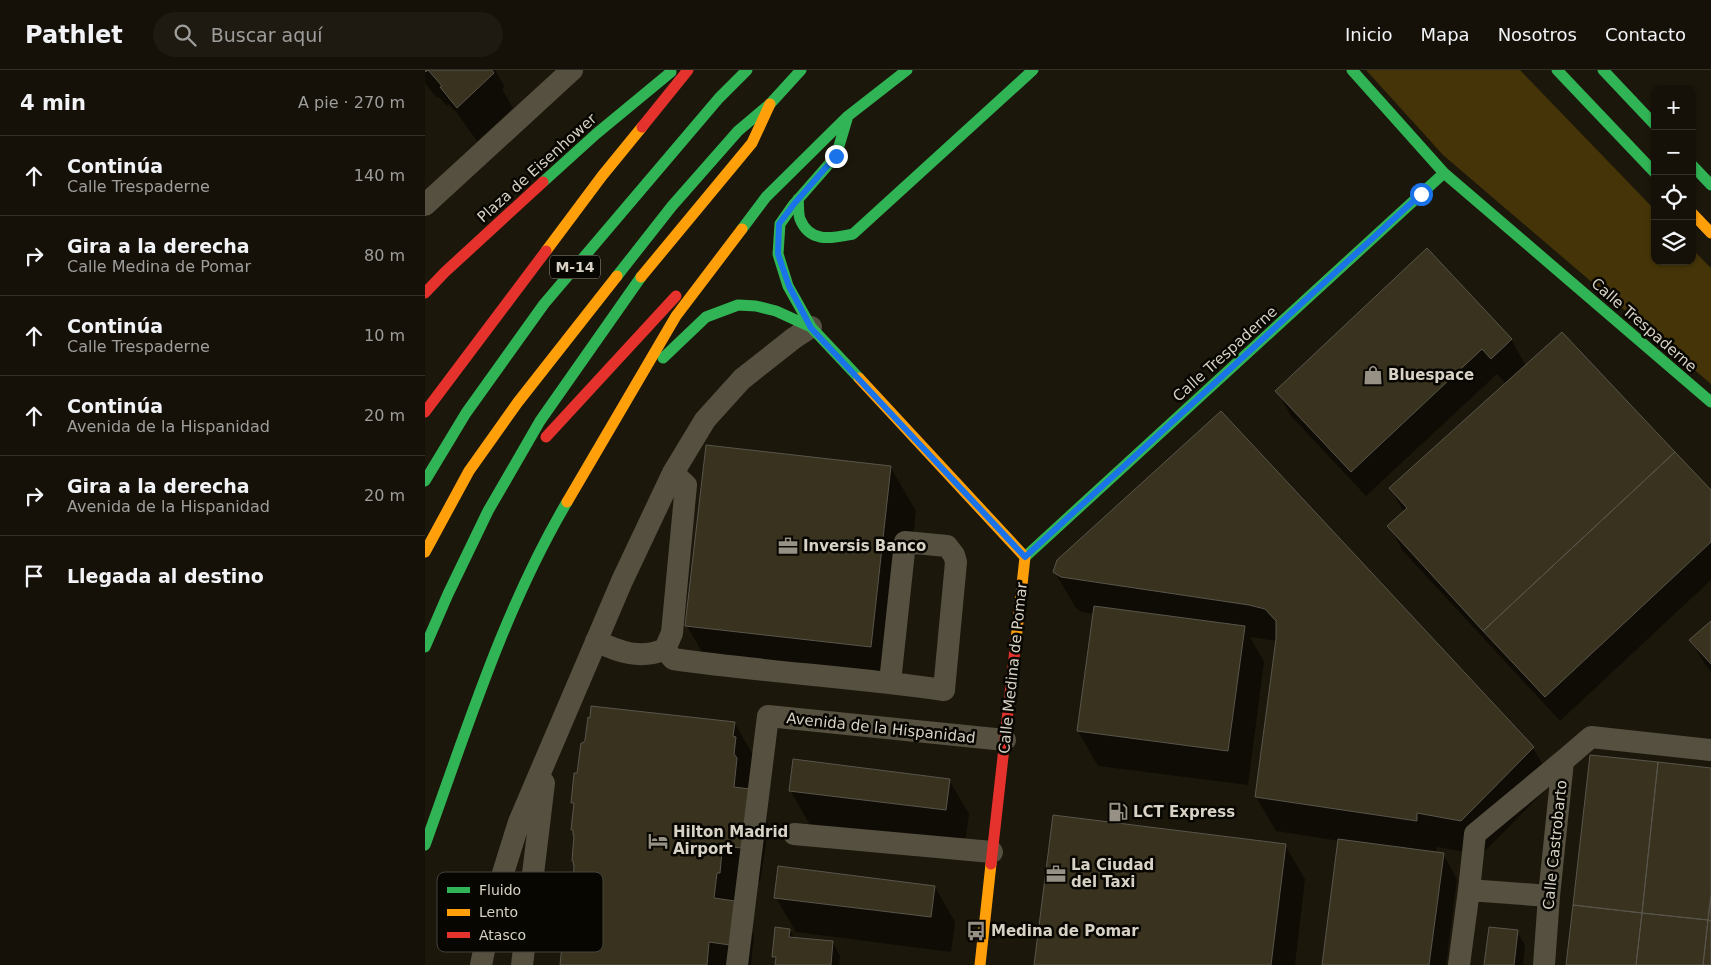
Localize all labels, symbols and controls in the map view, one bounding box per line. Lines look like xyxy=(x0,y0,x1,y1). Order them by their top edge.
search box xyxy=(153,12,503,57)
text: Pathlet xyxy=(25,21,123,49)
icon: search xyxy=(171,21,199,49)
text: Buscar aquí xyxy=(211,24,323,46)
text: Inicio xyxy=(1345,24,1393,45)
text: Mapa xyxy=(1421,24,1470,45)
text: Nosotros xyxy=(1498,24,1577,45)
text: Contacto xyxy=(1605,24,1686,45)
map controls xyxy=(1651,85,1696,265)
button: + xyxy=(1651,85,1696,130)
text: 4 min xyxy=(20,91,86,115)
text: A pie · 270 m xyxy=(298,93,405,112)
street label: Plaza de Eisenhower xyxy=(474,109,601,226)
button: − xyxy=(1651,130,1696,175)
route end xyxy=(825,145,848,168)
text: Continúa xyxy=(67,155,163,177)
icon: ahead xyxy=(20,162,48,190)
text: 140 m xyxy=(354,166,405,185)
button: locate xyxy=(1651,175,1696,220)
text: Calle Trespaderne xyxy=(67,177,210,196)
route start xyxy=(1410,183,1433,206)
button: layers xyxy=(1651,220,1696,265)
text: Gira a la derecha xyxy=(67,235,250,257)
icon: right xyxy=(20,242,48,270)
text: 80 m xyxy=(364,246,405,265)
road number: M-14 xyxy=(550,256,600,278)
text: Calle Medina de Pomar xyxy=(67,257,251,276)
street label: Calle Trespaderne xyxy=(1588,274,1700,376)
street label: Calle Trespaderne xyxy=(1169,302,1281,406)
text: Continúa xyxy=(67,315,163,337)
icon: ahead xyxy=(20,322,48,350)
text: 10 m xyxy=(364,326,405,345)
text: Calle Trespaderne xyxy=(67,337,210,356)
shop icon: Bluespace xyxy=(1362,364,1384,386)
place label: Bluespace xyxy=(1388,366,1474,384)
text: Continúa xyxy=(67,395,163,417)
icon: ahead xyxy=(20,402,48,430)
text: 20 m xyxy=(364,406,405,425)
text: Avenida de la Hispanidad xyxy=(67,417,270,436)
text: Gira a la derecha xyxy=(67,475,250,497)
icon: right xyxy=(20,482,48,510)
text: 20 m xyxy=(364,486,405,505)
text: Avenida de la Hispanidad xyxy=(67,497,270,516)
office icon: Inversis Banco xyxy=(777,535,799,557)
place label: Inversis Banco xyxy=(803,537,926,555)
icon: arrive xyxy=(20,562,48,590)
text: Llegada al destino xyxy=(67,565,264,587)
street label: Calle Medina de Pomar xyxy=(995,580,1031,755)
street label: Avenida de la Hispanidad xyxy=(785,709,977,747)
street label: Calle Castrobarto xyxy=(1539,779,1571,911)
fuel station icon: LCT Express xyxy=(1107,801,1129,823)
place label: LCT Express xyxy=(1133,803,1235,821)
place label: Hilton Madrid Airport xyxy=(673,823,788,858)
hotel icon: Hilton Madrid Airport xyxy=(647,830,669,852)
place label: La Ciudad del Taxi xyxy=(1071,856,1154,891)
office icon: La Ciudad del Taxi xyxy=(1045,863,1067,885)
legend xyxy=(437,872,603,952)
text: Fluido xyxy=(479,882,521,898)
text: Lento xyxy=(479,904,518,920)
bus stop icon: Medina de Pomar xyxy=(965,920,987,942)
place label: Medina de Pomar xyxy=(991,922,1139,940)
text: Atasco xyxy=(479,927,526,943)

